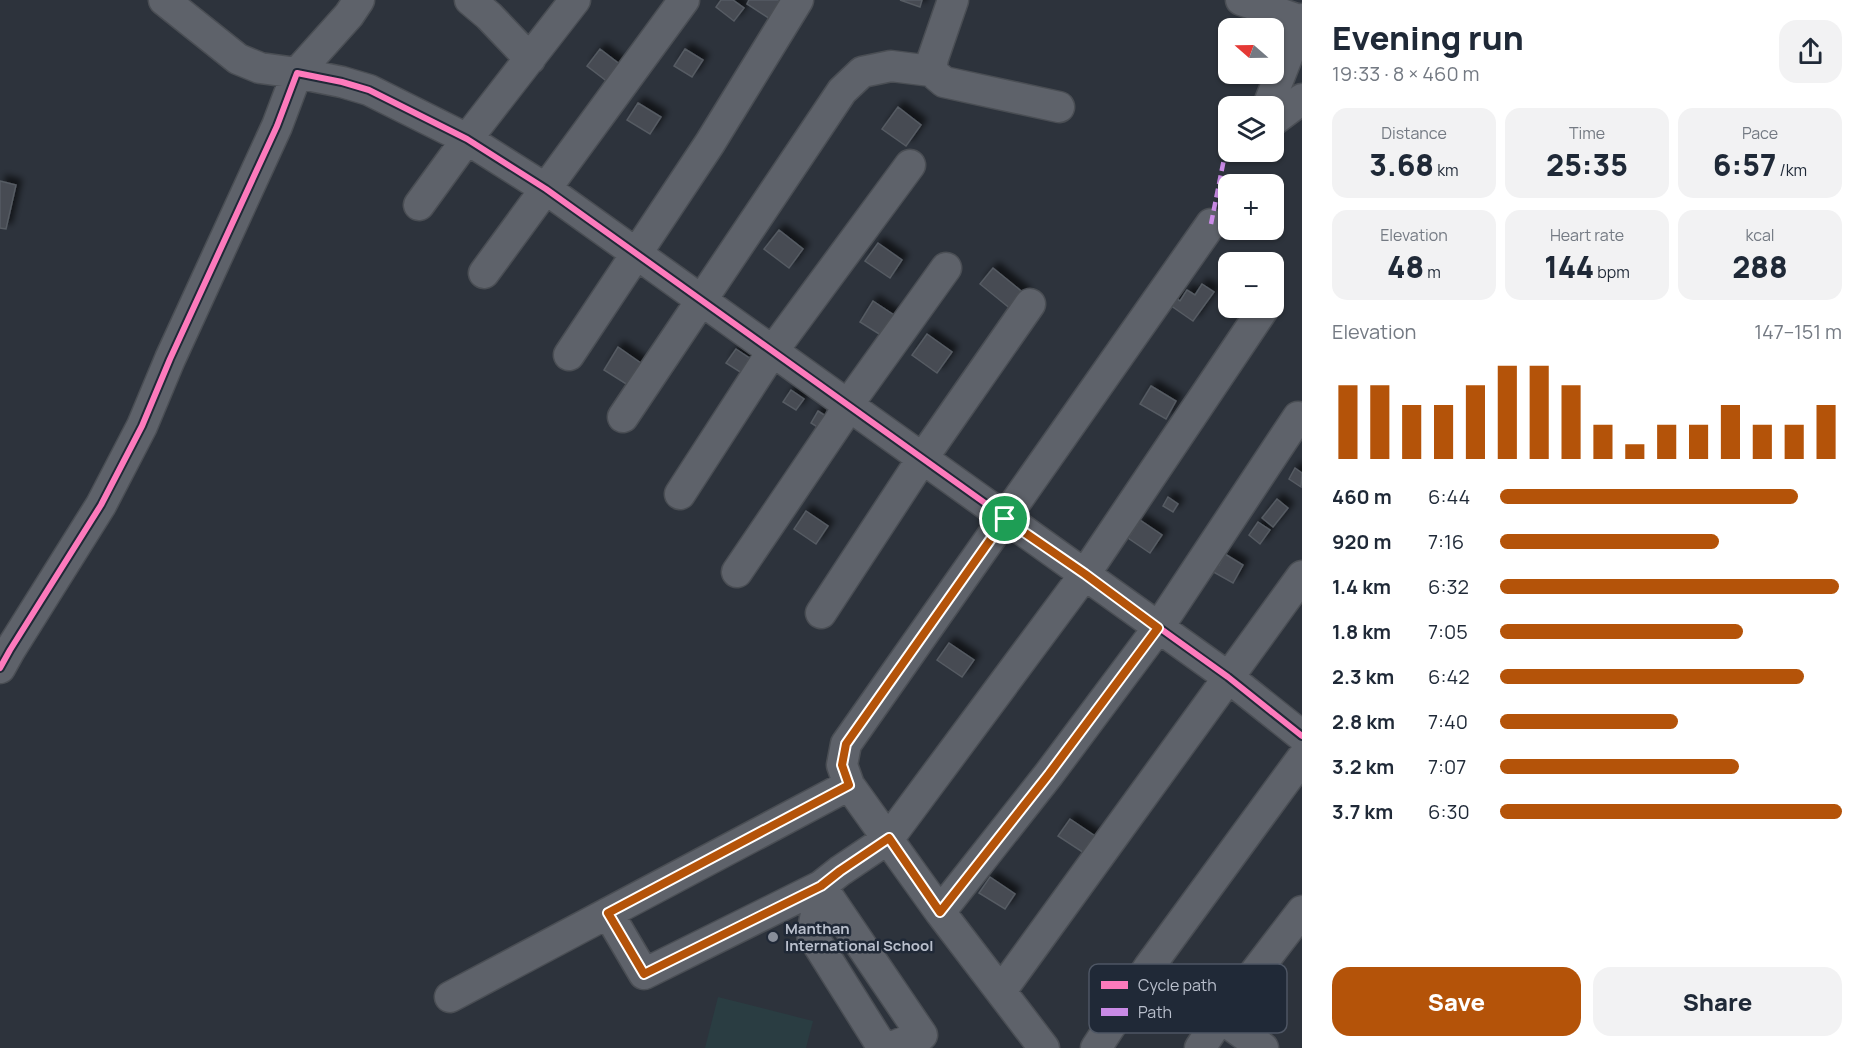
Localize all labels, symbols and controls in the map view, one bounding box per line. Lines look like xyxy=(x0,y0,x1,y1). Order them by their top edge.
text: Evening run xyxy=(1332,15,1524,60)
north arrow xyxy=(1218,18,1284,84)
map controls xyxy=(1218,18,1284,318)
button: share xyxy=(1779,20,1842,83)
text: 19:33 · 8 × 460 m xyxy=(1332,60,1480,87)
button: layers xyxy=(1218,96,1284,162)
text: Distance xyxy=(1381,122,1447,144)
text: Time xyxy=(1569,122,1605,144)
text: Pace xyxy=(1742,122,1778,144)
text: 3.68 xyxy=(1369,144,1434,185)
text: 25:35 xyxy=(1546,144,1628,185)
text: 6:57 xyxy=(1713,144,1776,185)
text: km xyxy=(1434,159,1459,181)
text: /km xyxy=(1776,159,1807,181)
button: + xyxy=(1218,174,1284,240)
text: Elevation xyxy=(1380,224,1448,246)
text: Heart rate xyxy=(1550,224,1624,246)
text: kcal xyxy=(1745,224,1775,246)
text: 48 xyxy=(1387,246,1424,287)
text: 144 xyxy=(1544,246,1594,287)
text: 288 xyxy=(1732,246,1788,287)
button: − xyxy=(1218,252,1284,318)
text: m xyxy=(1424,261,1441,283)
text: bpm xyxy=(1594,261,1630,283)
text: Elevation xyxy=(1332,318,1416,345)
text: 147–151 m xyxy=(1754,318,1842,345)
text: 460 m xyxy=(1332,483,1392,510)
text: 6:44 xyxy=(1428,483,1470,510)
pin xyxy=(979,493,1030,544)
icon: arrive xyxy=(988,502,1021,535)
text: 920 m xyxy=(1332,528,1391,555)
text: 7:16 xyxy=(1428,528,1464,555)
text: 1.4 km xyxy=(1332,573,1391,600)
text: 6:32 xyxy=(1428,573,1469,600)
text: 1.8 km xyxy=(1332,618,1391,645)
text: 7:05 xyxy=(1428,618,1468,645)
text: 2.3 km xyxy=(1332,663,1394,690)
text: 6:42 xyxy=(1428,663,1470,690)
text: 2.8 km xyxy=(1332,708,1395,735)
text: 7:40 xyxy=(1428,708,1468,735)
text: 3.2 km xyxy=(1332,753,1394,780)
text: 7:07 xyxy=(1428,753,1466,780)
text: 3.7 km xyxy=(1332,798,1393,825)
text: 6:30 xyxy=(1428,798,1470,825)
place label: Manthan International School xyxy=(785,918,934,956)
marker: Manthan International School xyxy=(766,930,780,944)
legend xyxy=(1089,964,1287,1033)
button: Save xyxy=(1332,967,1581,1036)
button: Share xyxy=(1593,967,1842,1036)
text: Cycle path xyxy=(1138,974,1217,996)
text: Path xyxy=(1138,1001,1172,1023)

